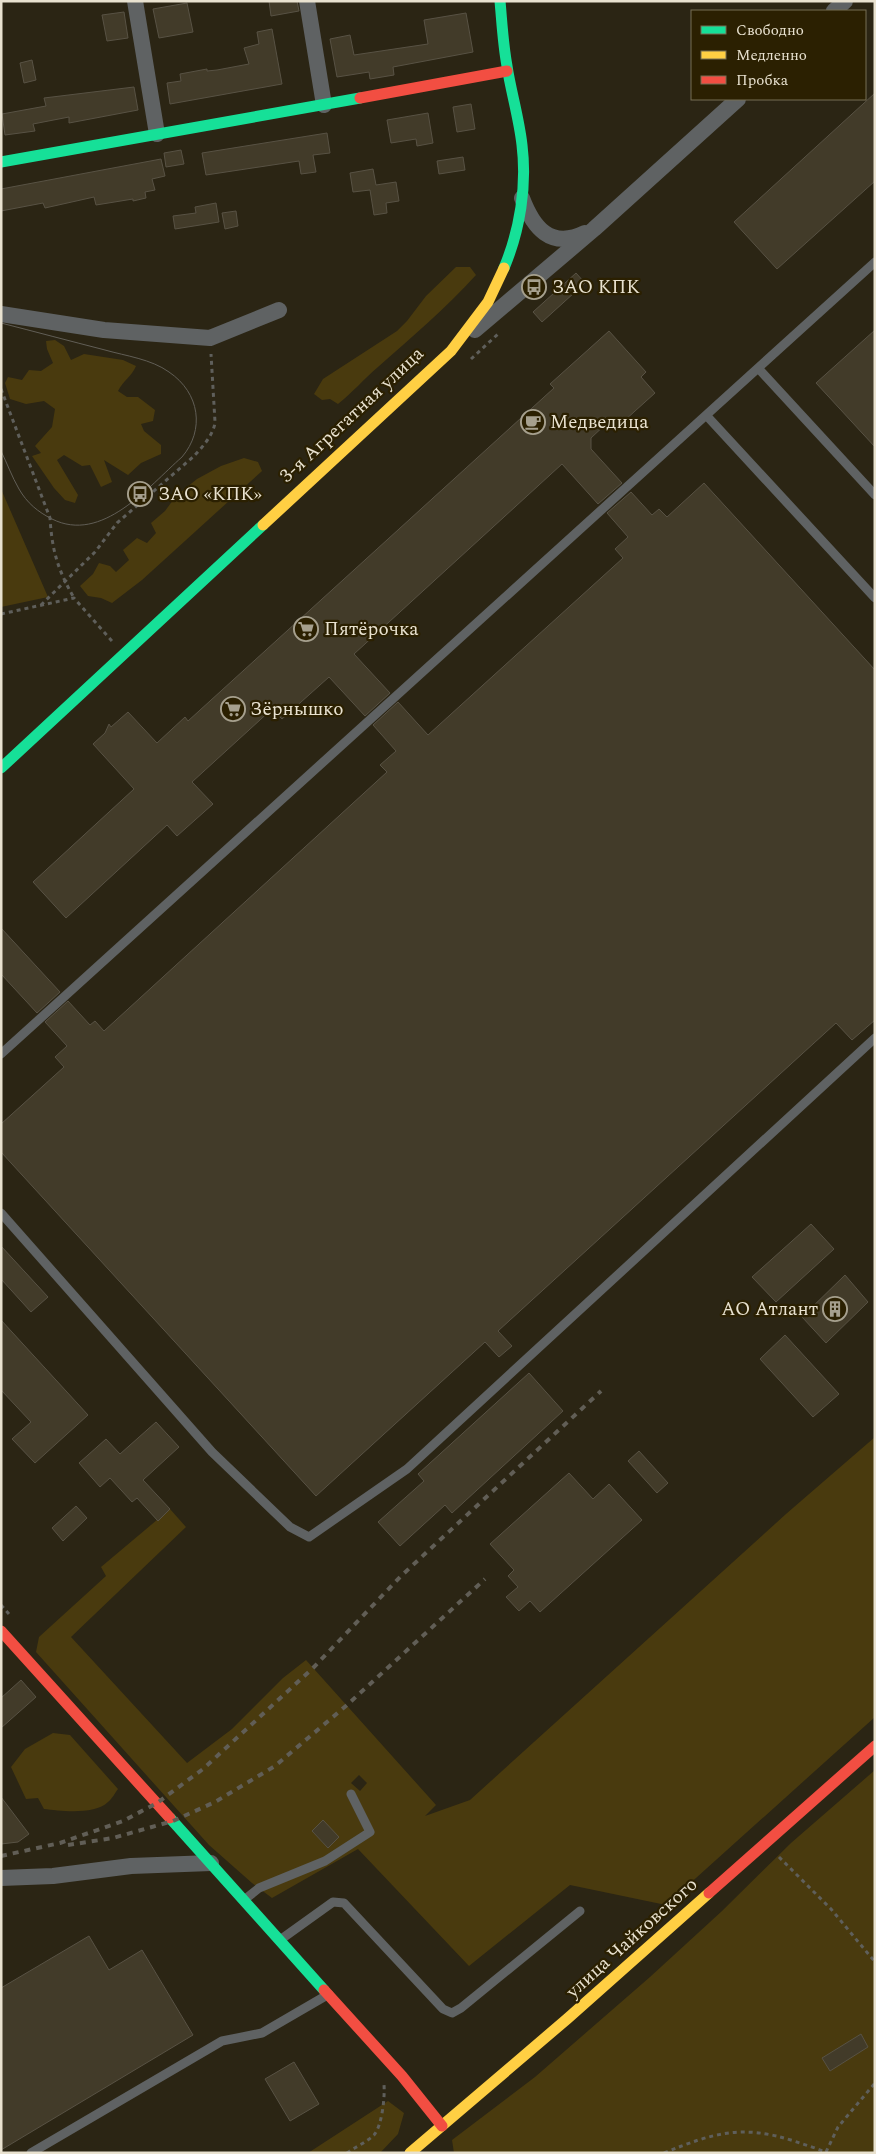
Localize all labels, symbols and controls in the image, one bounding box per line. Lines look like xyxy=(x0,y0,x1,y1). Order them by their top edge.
legend xyxy=(691,10,866,100)
text: Свободно xyxy=(736,19,804,42)
text: Медленно xyxy=(736,44,807,67)
text: Пробка xyxy=(736,69,789,92)
place label: ЗАО КПК xyxy=(552,273,640,302)
bus stop icon: ЗАО КПК xyxy=(521,274,547,300)
street label: 3-я Агрегатная улица xyxy=(273,340,431,490)
place label: Медведица xyxy=(550,408,649,437)
cafe icon: Медведица xyxy=(520,409,546,435)
place label: ЗАО «КПК» xyxy=(158,480,262,509)
bus stop icon: ЗАО «КПК» xyxy=(127,481,153,507)
place label: Пятёрочка xyxy=(324,615,419,644)
supermarket icon: Пятёрочка xyxy=(293,616,319,642)
place label: Зёрнышко xyxy=(250,695,343,724)
supermarket icon: Зёрнышко xyxy=(220,696,246,722)
place label: АО Атлант xyxy=(721,1295,818,1324)
building icon: АО Атлант xyxy=(822,1296,848,1322)
street label: улица Чайковского xyxy=(559,1871,705,2006)

